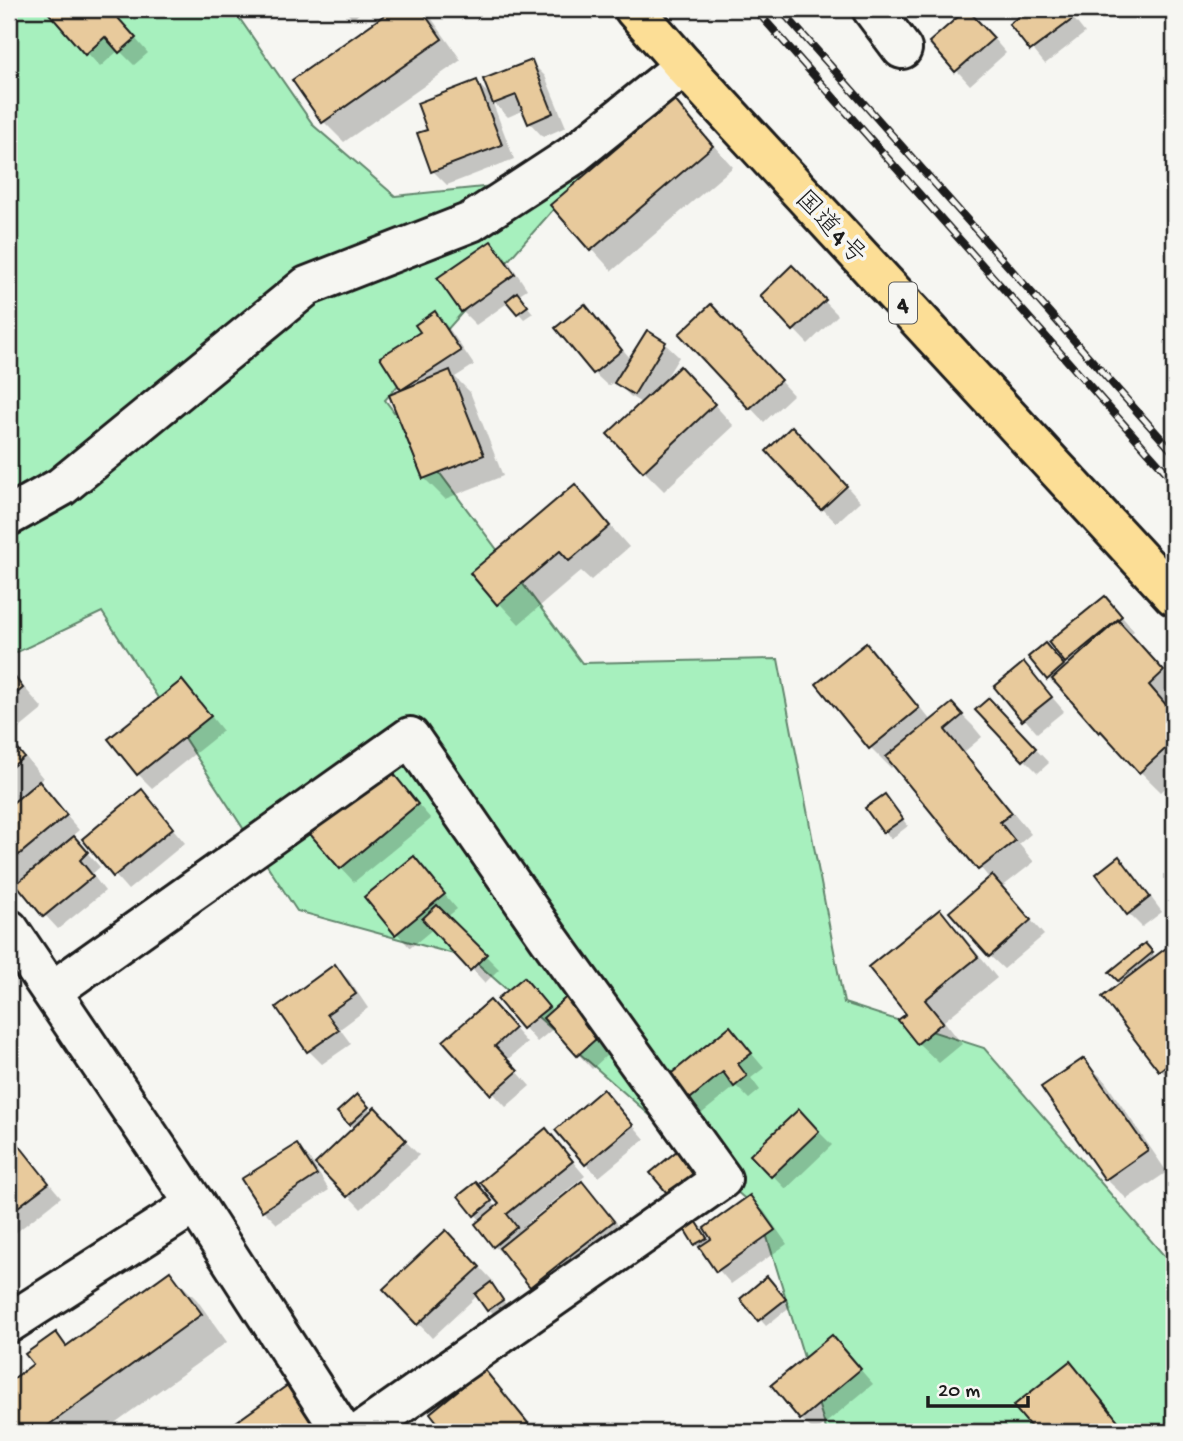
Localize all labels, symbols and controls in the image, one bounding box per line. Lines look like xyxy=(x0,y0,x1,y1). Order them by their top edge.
street label: 国道4号 xyxy=(787,185,872,273)
road number: 4 xyxy=(889,282,917,324)
scale bar xyxy=(928,1364,1027,1408)
text: 20 m xyxy=(938,1380,980,1405)

